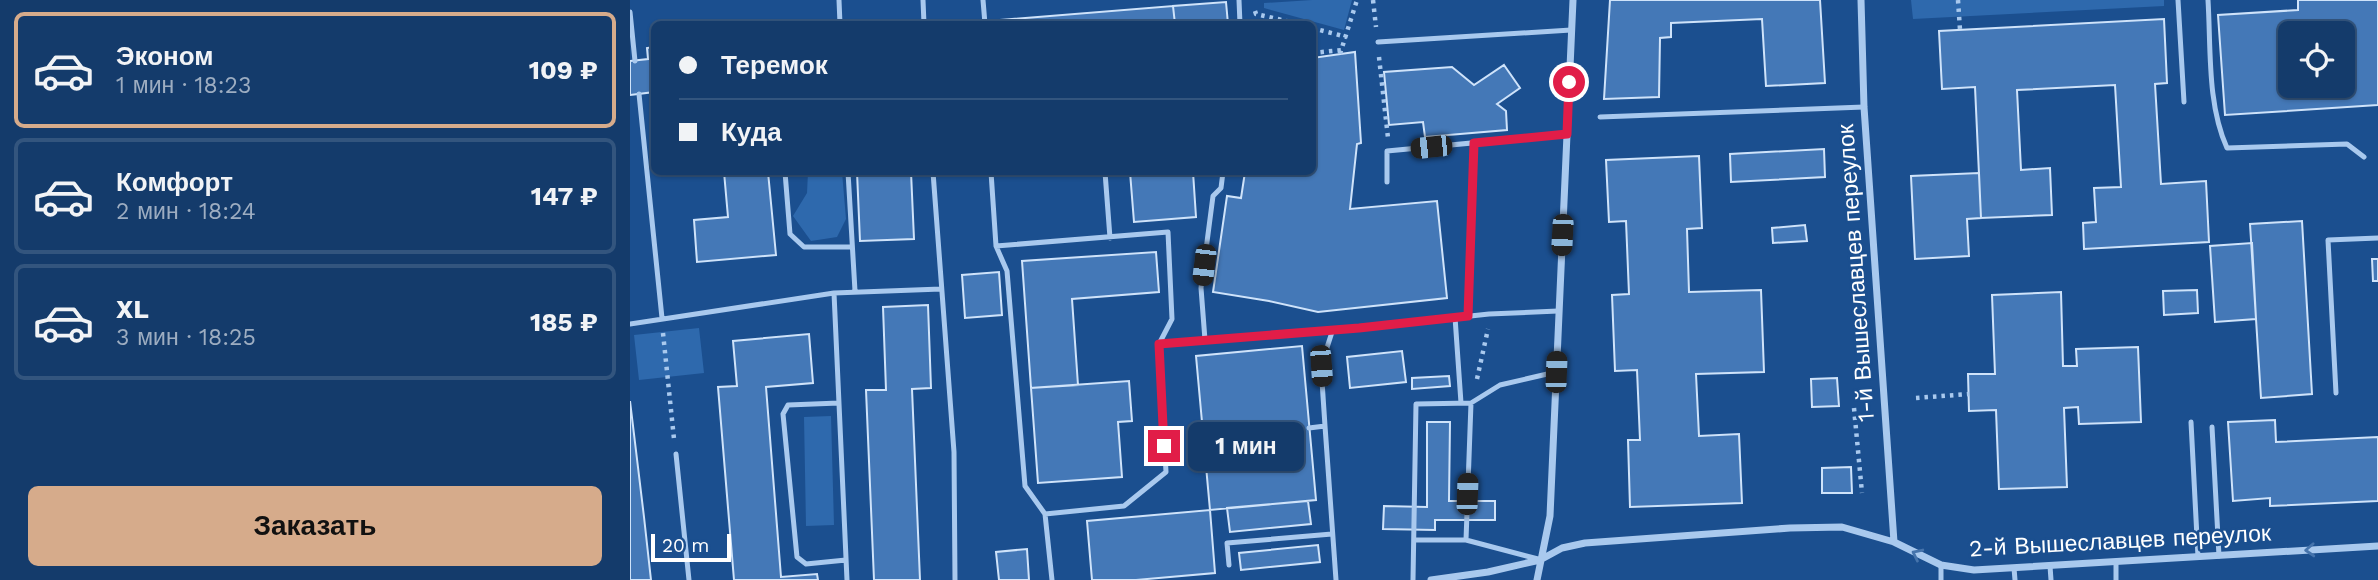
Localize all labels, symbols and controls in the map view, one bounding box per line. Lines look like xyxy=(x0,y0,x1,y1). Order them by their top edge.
map controls xyxy=(2278,21,2355,98)
button: locate xyxy=(2278,21,2355,98)
icon: car xyxy=(32,39,95,102)
text: Эконом xyxy=(116,41,214,71)
text: Теремок xyxy=(721,50,828,80)
text: 109 ₽ xyxy=(529,55,598,85)
route start xyxy=(1553,66,1585,98)
text: 1 мин · 18:23 xyxy=(116,72,251,99)
text: Куда xyxy=(721,117,782,147)
street label: 1-й Вышеславцев переулок xyxy=(1832,122,1880,423)
car xyxy=(1410,134,1453,160)
icon: car xyxy=(32,165,95,228)
text: Комфорт xyxy=(116,167,233,197)
text: 147 ₽ xyxy=(531,181,598,211)
text: 2 мин · 18:24 xyxy=(116,198,256,225)
car xyxy=(1551,213,1574,257)
car xyxy=(1192,243,1217,287)
icon: car xyxy=(32,291,95,354)
text: XL xyxy=(116,294,149,324)
text: 185 ₽ xyxy=(530,307,598,337)
text: 3 мин · 18:25 xyxy=(116,324,256,351)
car xyxy=(1310,344,1333,388)
car xyxy=(1545,351,1568,393)
callout: 1 мин xyxy=(1188,422,1304,471)
route end xyxy=(1148,430,1180,462)
text: 1 мин xyxy=(1215,433,1277,460)
car xyxy=(1456,473,1479,515)
button: Заказать xyxy=(28,486,602,566)
street label: 2-й Вышеславцев переулок xyxy=(1968,520,2273,562)
scale bar xyxy=(651,531,732,563)
text: 20 m xyxy=(662,534,709,557)
one-way arrow xyxy=(2304,542,2315,557)
one-way arrow xyxy=(1912,548,1924,562)

